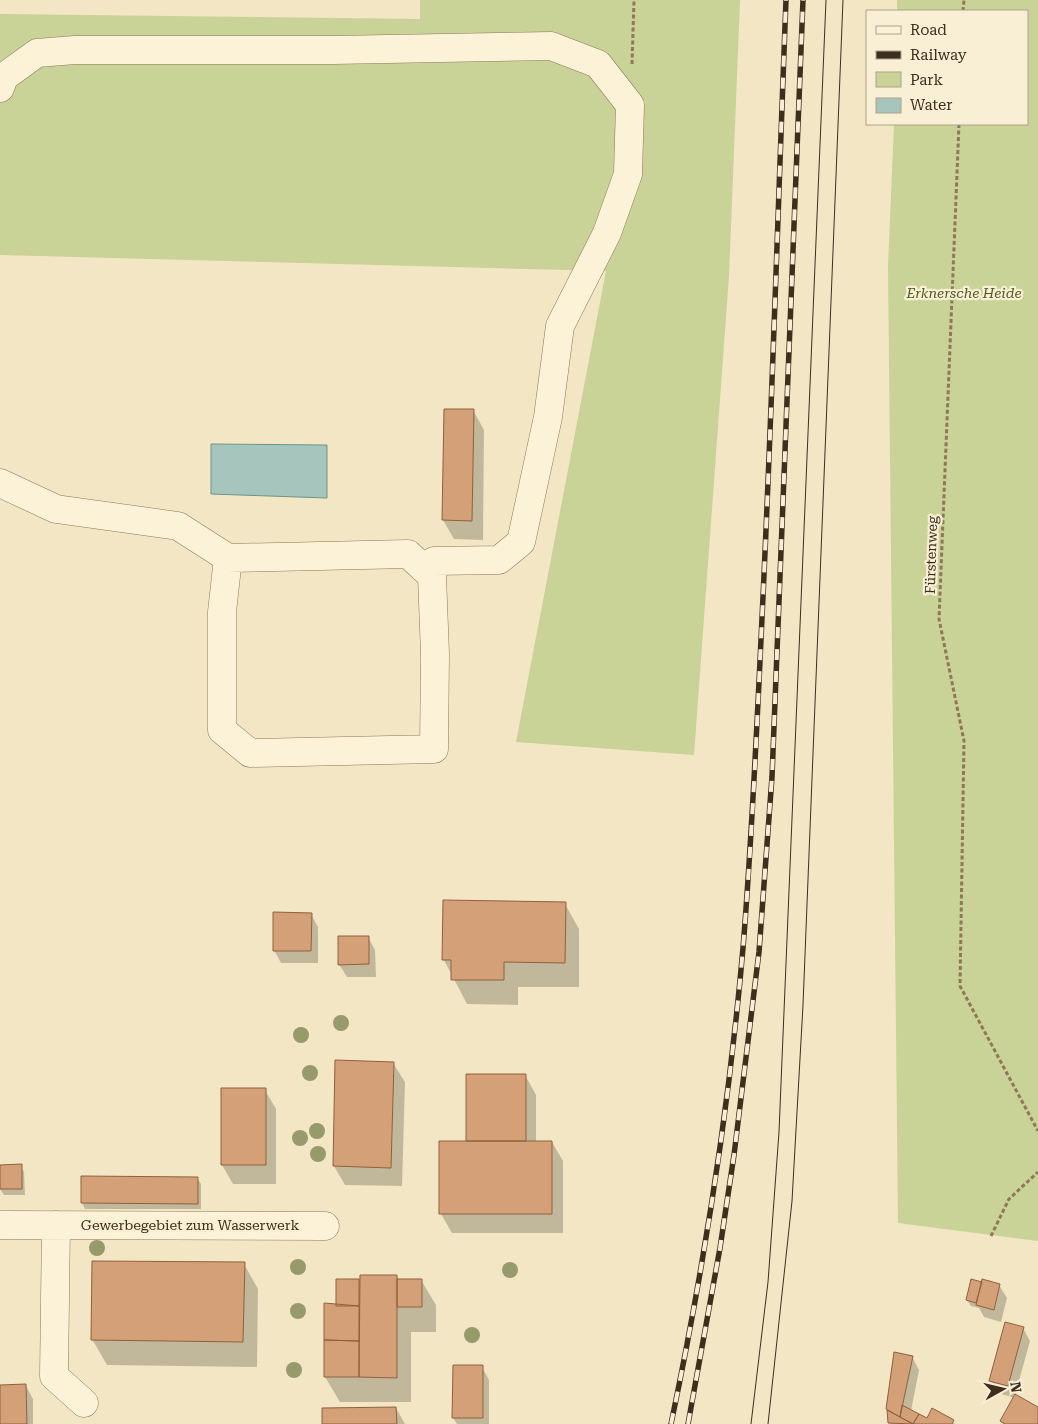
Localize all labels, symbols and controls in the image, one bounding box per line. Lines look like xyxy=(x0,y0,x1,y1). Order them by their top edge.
legend xyxy=(866,10,1028,125)
text: Road xyxy=(910,21,947,39)
text: Railway xyxy=(910,46,967,64)
text: Park xyxy=(910,71,944,89)
text: Water xyxy=(910,96,952,114)
park label: Erknersche Heide xyxy=(905,285,1022,301)
street label: Fürstenweg xyxy=(922,516,940,594)
street label: Gewerbegebiet zum Wasserwerk xyxy=(81,1217,299,1233)
north arrow xyxy=(978,1364,1028,1414)
text: N xyxy=(1007,1381,1025,1394)

